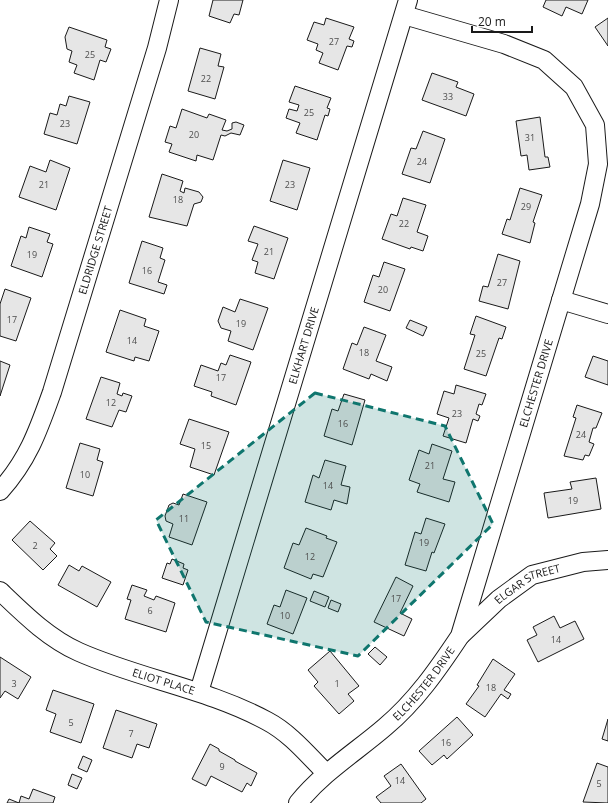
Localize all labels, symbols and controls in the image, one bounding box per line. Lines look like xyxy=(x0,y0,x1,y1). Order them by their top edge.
scale bar xyxy=(472,8,532,34)
text: 20 m xyxy=(478,13,506,30)
house number: 27 xyxy=(329,35,339,48)
house number: 25 xyxy=(85,48,95,61)
house number: 22 xyxy=(201,72,211,85)
house number: 33 xyxy=(443,90,453,103)
house number: 25 xyxy=(304,106,314,119)
house number: 23 xyxy=(60,117,70,130)
house number: 20 xyxy=(189,128,199,141)
house number: 31 xyxy=(525,131,535,144)
house number: 24 xyxy=(417,155,427,168)
house number: 21 xyxy=(39,178,49,191)
house number: 23 xyxy=(285,178,295,191)
house number: 18 xyxy=(173,193,183,206)
house number: 29 xyxy=(521,200,531,213)
street label: ELDRIDGE STREET xyxy=(74,204,115,296)
house number: 22 xyxy=(399,217,409,230)
house number: 21 xyxy=(264,245,274,258)
house number: 19 xyxy=(27,248,37,261)
house number: 16 xyxy=(142,264,152,277)
house number: 27 xyxy=(497,276,507,289)
house number: 20 xyxy=(378,283,388,296)
street label: ELKHART DRIVE xyxy=(284,305,322,386)
house number: 17 xyxy=(7,313,17,326)
house number: 19 xyxy=(236,317,246,330)
house number: 14 xyxy=(127,334,137,347)
street label: ELCHESTER DRIVE xyxy=(515,337,556,429)
house number: 18 xyxy=(359,346,369,359)
house number: 25 xyxy=(476,347,486,360)
house number: 17 xyxy=(216,371,226,384)
house number: 12 xyxy=(106,396,116,409)
house number: 23 xyxy=(452,407,462,420)
house number: 16 xyxy=(338,417,348,430)
house number: 24 xyxy=(576,428,586,441)
house number: 15 xyxy=(201,439,211,452)
house number: 21 xyxy=(425,459,435,472)
house number: 10 xyxy=(80,468,90,481)
house number: 14 xyxy=(323,479,333,492)
house number: 19 xyxy=(568,494,578,507)
house number: 11 xyxy=(179,512,189,525)
house number: 19 xyxy=(419,536,429,549)
house number: 2 xyxy=(32,539,38,552)
house number: 12 xyxy=(305,550,315,563)
street label: ELGAR STREET xyxy=(490,560,562,607)
house number: 17 xyxy=(391,592,401,605)
house number: 6 xyxy=(147,604,153,617)
house number: 10 xyxy=(280,609,290,622)
house number: 14 xyxy=(551,633,561,646)
street label: ELCHESTER DRIVE xyxy=(389,643,458,724)
street label: ELIOT PLACE xyxy=(131,664,197,698)
house number: 3 xyxy=(11,677,17,690)
house number: 1 xyxy=(334,677,340,690)
house number: 18 xyxy=(486,681,496,694)
house number: 5 xyxy=(68,716,74,729)
house number: 7 xyxy=(128,727,134,740)
house number: 16 xyxy=(441,736,451,749)
house number: 9 xyxy=(219,760,225,773)
house number: 14 xyxy=(395,774,405,787)
house number: 5 xyxy=(596,777,602,790)

